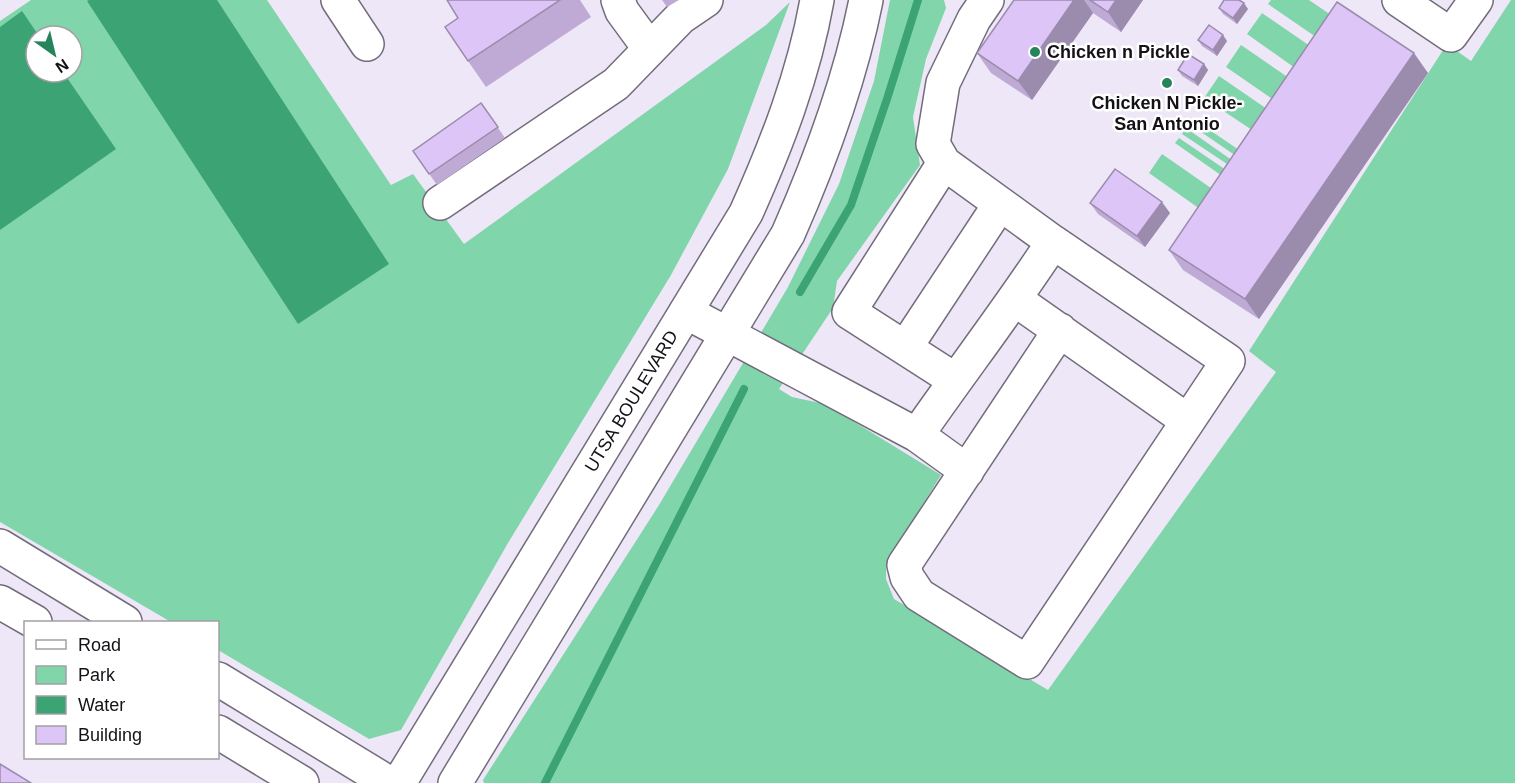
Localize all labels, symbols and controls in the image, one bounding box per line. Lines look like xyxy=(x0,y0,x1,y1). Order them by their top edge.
north arrow xyxy=(24,24,84,84)
place label: Chicken n Pickle xyxy=(1047,42,1190,62)
marker: Chicken n Pickle xyxy=(1028,45,1042,59)
text: N xyxy=(53,56,72,76)
marker: Chicken N Pickle- San Antonio xyxy=(1160,76,1174,90)
place label: Chicken N Pickle- San Antonio xyxy=(1091,93,1243,134)
street label: UTSA BOULEVARD xyxy=(581,327,682,475)
legend xyxy=(24,621,219,759)
text: Road xyxy=(78,635,121,655)
text: Park xyxy=(78,665,116,685)
text: Water xyxy=(78,695,125,715)
text: Building xyxy=(78,725,142,745)

